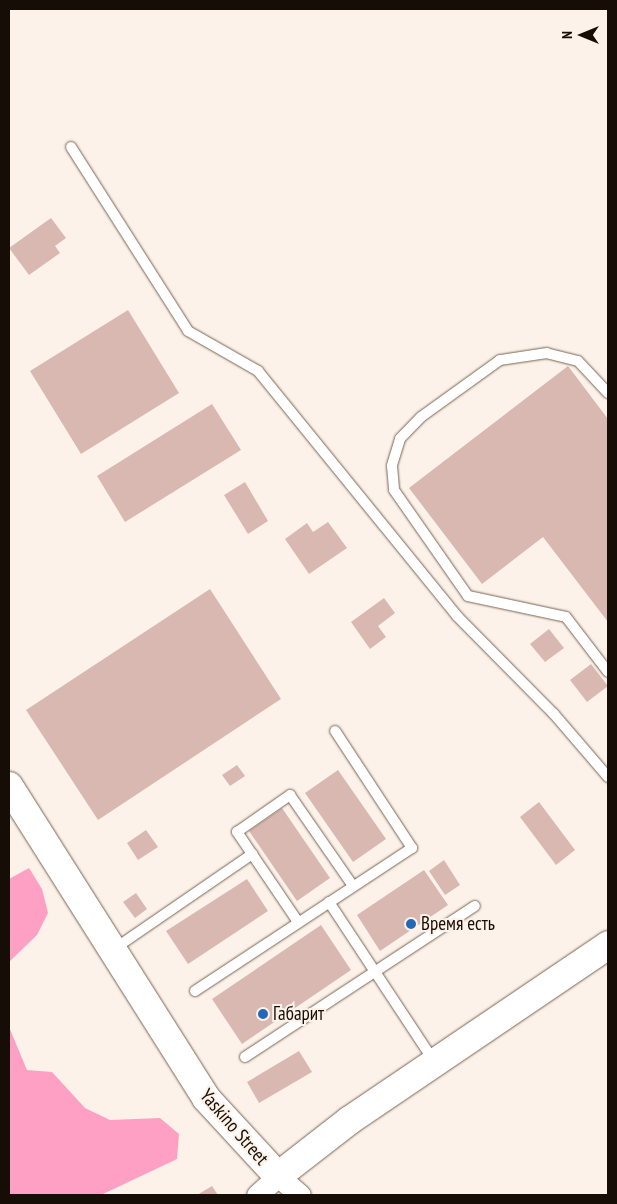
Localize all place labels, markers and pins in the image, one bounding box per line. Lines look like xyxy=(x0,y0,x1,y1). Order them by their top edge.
place label: Время есть xyxy=(421,913,495,935)
marker: Время есть xyxy=(405,918,417,930)
place label: Габарит xyxy=(273,1003,324,1025)
marker: Габарит xyxy=(257,1008,269,1020)

